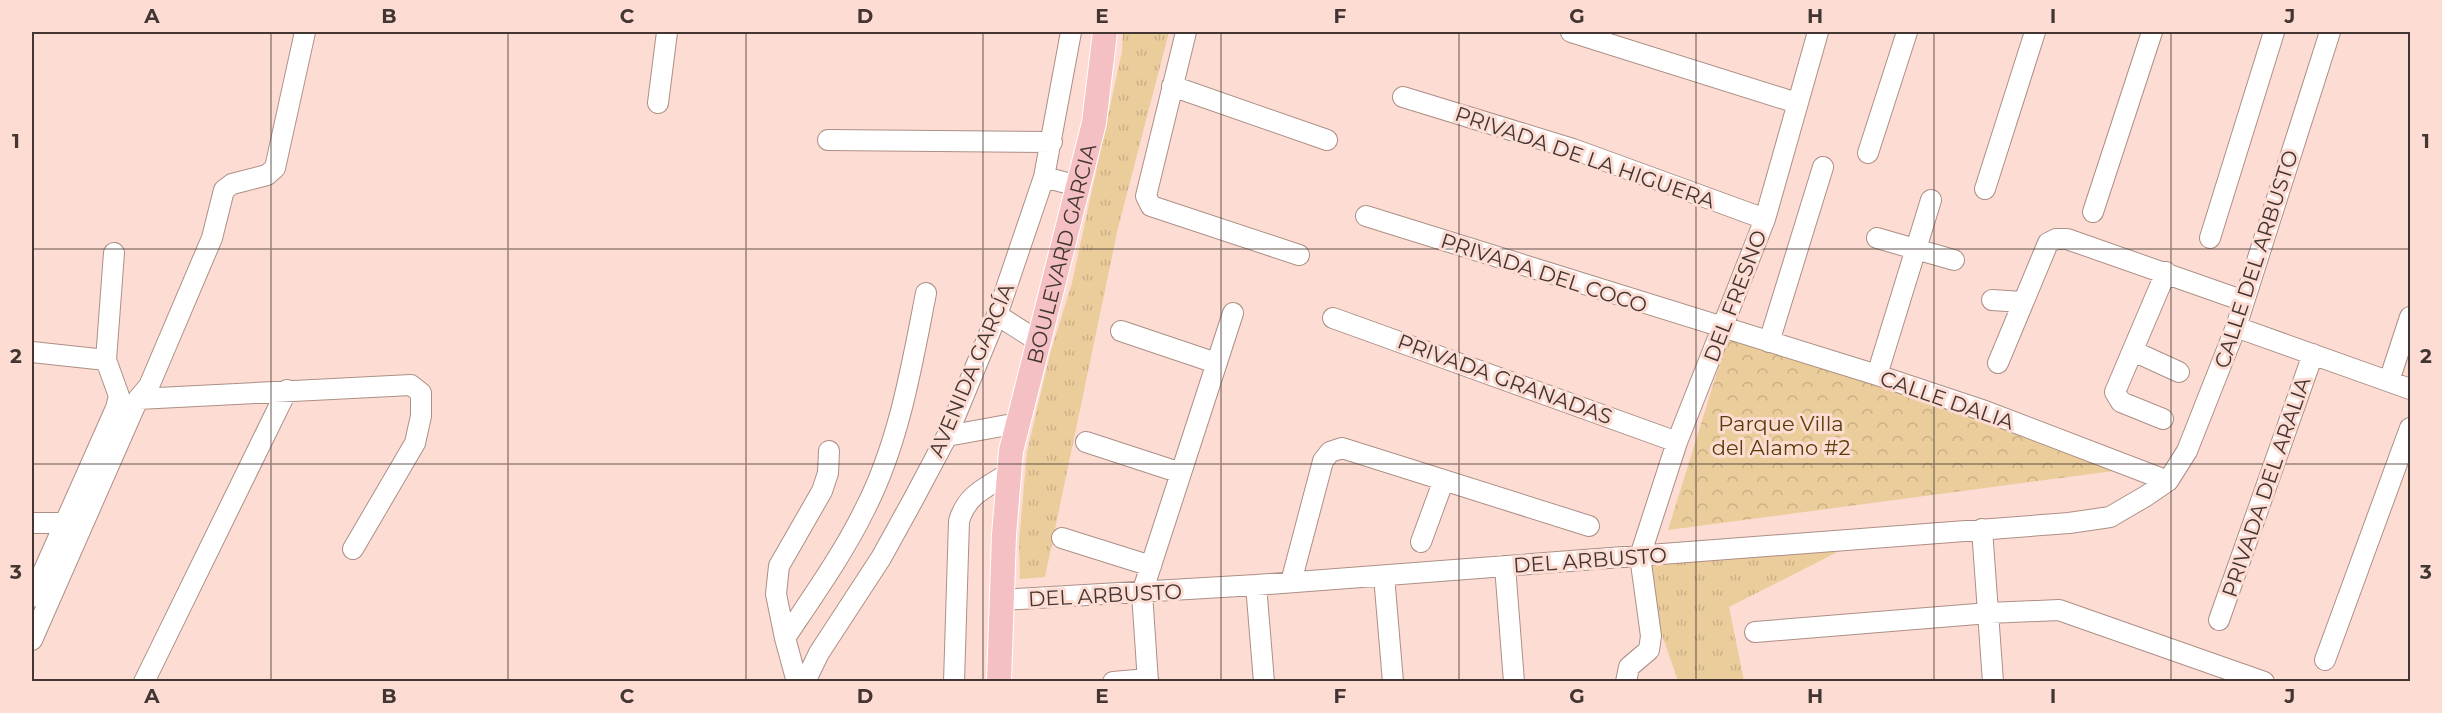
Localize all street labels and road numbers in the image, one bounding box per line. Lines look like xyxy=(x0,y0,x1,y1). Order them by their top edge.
street label: PRIVADA DE LA HIGUERA xyxy=(1452,101,1719,214)
street label: BOULEVARD GARCIA xyxy=(1021,140,1101,366)
street label: CALLE DEL ARBUSTO xyxy=(2209,147,2303,371)
street label: DEL FRESNO xyxy=(1698,226,1772,366)
street label: PRIVADA DEL COCO xyxy=(1438,228,1650,318)
street label: AVENIDA GARCÍA xyxy=(923,278,1019,461)
street label: PRIVADA GRANADAS xyxy=(1394,329,1616,429)
street label: CALLE DALIA xyxy=(1877,365,2018,435)
street label: PRIVADA DEL ARALIA xyxy=(2217,373,2316,600)
street label: DEL ARBUSTO xyxy=(1512,542,1668,578)
street label: DEL ARBUSTO xyxy=(1027,578,1183,612)

